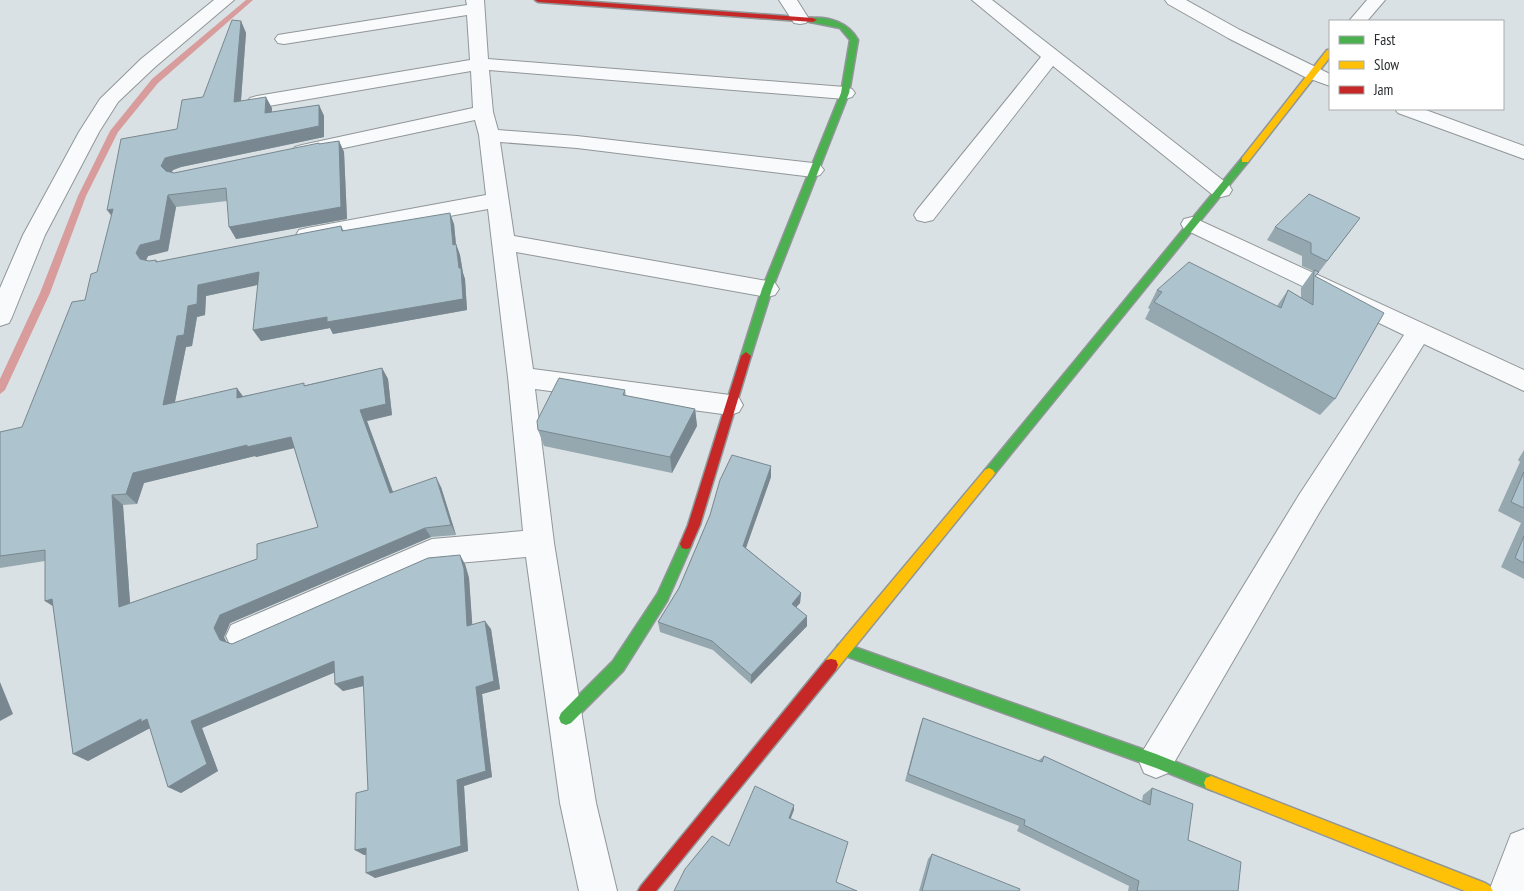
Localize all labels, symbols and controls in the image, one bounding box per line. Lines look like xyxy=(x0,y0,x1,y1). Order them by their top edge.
legend xyxy=(1329,20,1504,110)
text: Fast xyxy=(1374,30,1395,49)
text: Slow xyxy=(1374,55,1399,74)
text: Jam xyxy=(1373,80,1393,99)

